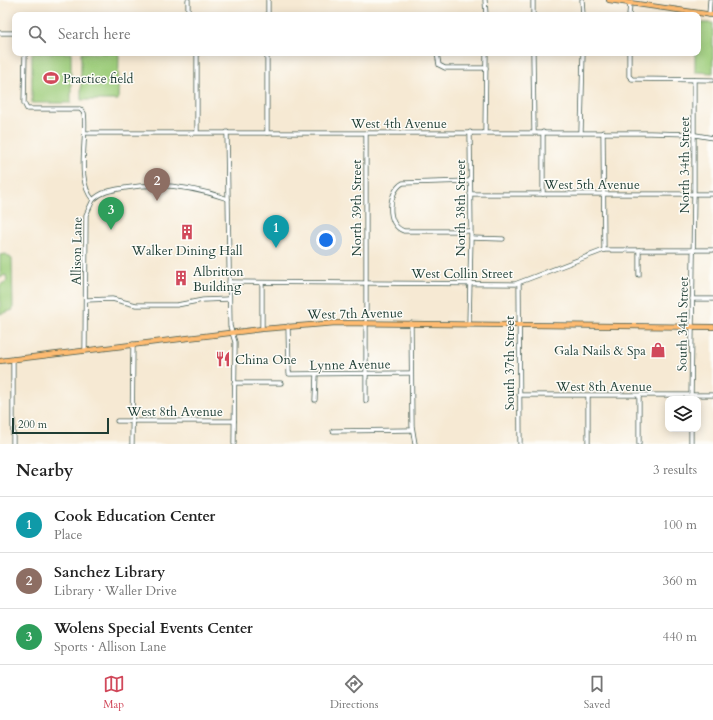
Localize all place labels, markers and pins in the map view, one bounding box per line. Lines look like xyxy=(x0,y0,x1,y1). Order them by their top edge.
sports icon: Practice field xyxy=(42,69,60,87)
place label: Practice field xyxy=(63,70,134,88)
pin: 2 xyxy=(144,168,170,201)
pin: 3 xyxy=(98,197,124,230)
pin: 1 xyxy=(263,215,289,248)
building icon: Walker Dining Hall xyxy=(178,223,196,241)
place label: Walker Dining Hall xyxy=(131,242,243,260)
place label: Albritton Building xyxy=(193,263,244,296)
building icon: Albritton Building xyxy=(172,269,190,287)
shop icon: Gala Nails & Spa xyxy=(649,341,667,359)
place label: Gala Nails & Spa xyxy=(554,342,646,360)
restaurant icon: China One xyxy=(214,350,232,368)
place label: China One xyxy=(235,351,297,369)

